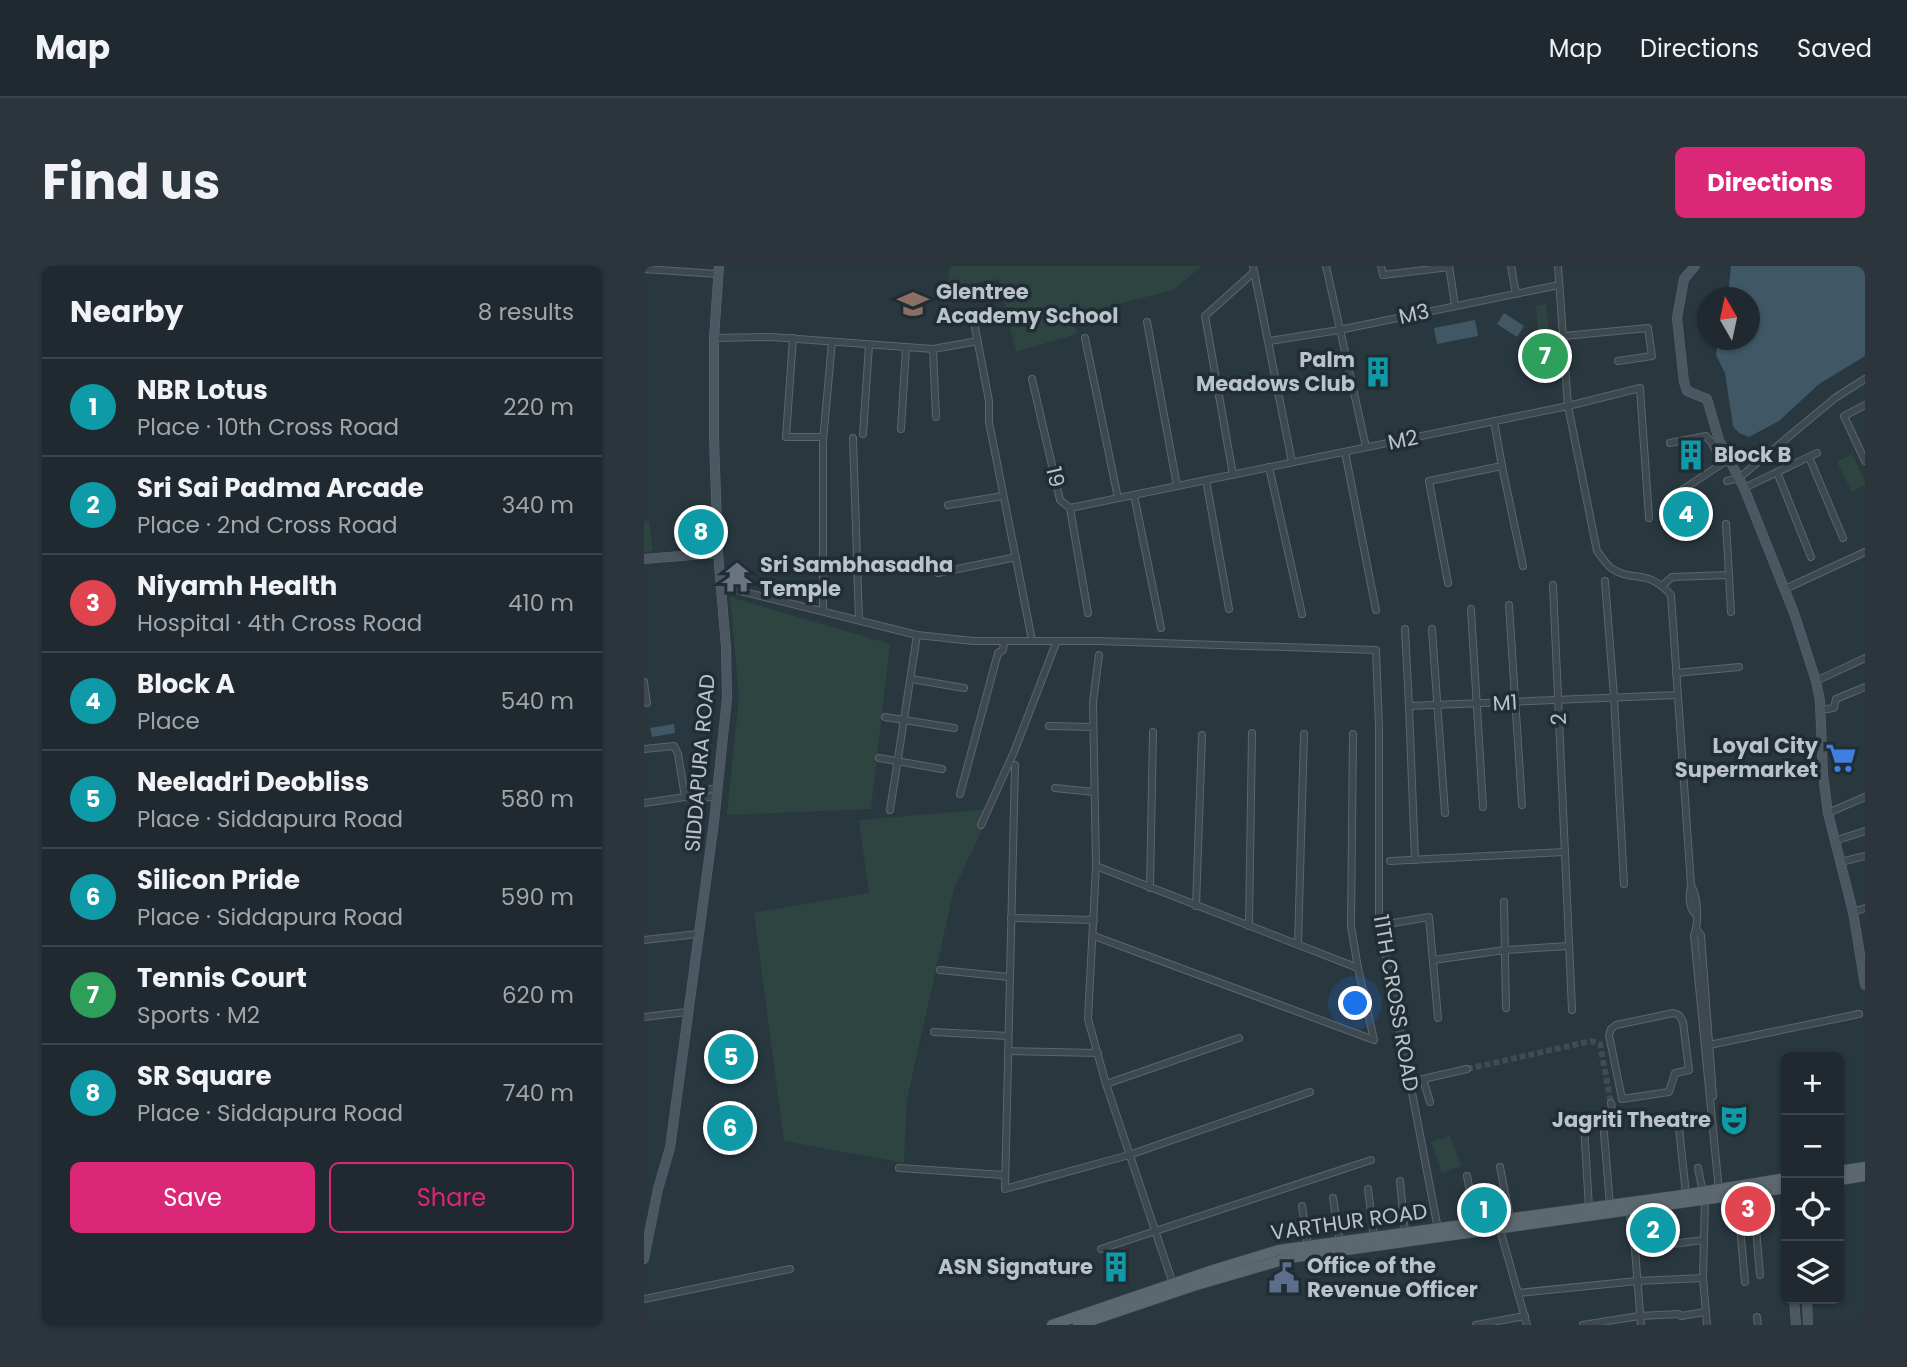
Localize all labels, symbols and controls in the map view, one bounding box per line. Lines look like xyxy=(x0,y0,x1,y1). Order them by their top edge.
text: Map xyxy=(35,24,110,71)
text: Map xyxy=(1549,32,1602,65)
text: Directions xyxy=(1640,32,1759,65)
text: Saved xyxy=(1797,32,1872,65)
button: Directions xyxy=(1675,147,1865,218)
text: Find us xyxy=(42,148,220,216)
place label: Glentree Academy School xyxy=(936,277,1118,330)
school or university icon: Glentree Academy School xyxy=(896,287,930,321)
north arrow xyxy=(1697,287,1760,350)
text: Nearby xyxy=(70,290,184,333)
text: 8 results xyxy=(478,296,574,328)
street label: M3 xyxy=(1396,296,1432,331)
pin: 7 xyxy=(1522,330,1568,382)
place label: Palm Meadows Club xyxy=(1196,345,1355,398)
building icon: Palm Meadows Club xyxy=(1361,355,1395,389)
text: NBR Lotus xyxy=(137,372,268,408)
text: 1 xyxy=(89,391,97,423)
text: 220 m xyxy=(503,391,574,423)
text: Place · 10th Cross Road xyxy=(137,411,399,443)
street label: M2 xyxy=(1385,422,1420,457)
building icon: Block B xyxy=(1674,438,1708,472)
place label: Block B xyxy=(1714,440,1792,469)
street label: 19 xyxy=(1039,464,1072,490)
text: Sri Sai Padma Arcade xyxy=(137,470,424,506)
pin: 4 xyxy=(1663,488,1709,540)
text: 2 xyxy=(86,489,100,521)
text: 340 m xyxy=(502,489,574,521)
pin: 8 xyxy=(678,506,724,558)
text: Place · 2nd Cross Road xyxy=(137,509,398,541)
place label: Sri Sambhasadha Temple xyxy=(760,550,953,603)
temple icon: Sri Sambhasadha Temple xyxy=(720,560,754,594)
text: Niyamh Health xyxy=(137,568,337,604)
text: 3 xyxy=(86,587,100,619)
text: 410 m xyxy=(508,587,574,619)
text: Hospital · 4th Cross Road xyxy=(137,607,422,639)
text: Block A xyxy=(137,666,235,702)
street label: SIDDAPURA ROAD xyxy=(677,673,722,853)
text: 4 xyxy=(85,685,101,717)
text: 540 m xyxy=(501,685,574,717)
street label: M1 xyxy=(1492,687,1518,718)
text: Place xyxy=(137,705,200,737)
street label: 2 xyxy=(1544,712,1573,726)
place label: Loyal City Supermarket xyxy=(1675,731,1819,784)
supermarket icon: Loyal City Supermarket xyxy=(1824,741,1858,775)
text: Neeladri Deobliss xyxy=(137,764,369,800)
text: 5 xyxy=(86,783,100,815)
text: 580 m xyxy=(501,783,574,815)
text: Place · Siddapura Road xyxy=(137,803,403,835)
text: Silicon Pride xyxy=(137,862,300,898)
text: 6 xyxy=(86,881,100,913)
text: 590 m xyxy=(501,881,574,913)
text: Place · Siddapura Road xyxy=(137,901,403,933)
street label: 11TH CROSS ROAD xyxy=(1367,912,1426,1094)
text: Tennis Court xyxy=(137,960,307,996)
text: 7 xyxy=(87,979,99,1011)
text: 620 m xyxy=(502,979,574,1011)
your location xyxy=(1338,986,1372,1020)
text: Sports · M2 xyxy=(137,999,260,1031)
pin: 5 xyxy=(708,1031,754,1083)
map controls xyxy=(1781,1052,1844,1304)
button: + xyxy=(1781,1052,1844,1115)
text: SR Square xyxy=(137,1058,271,1094)
text: 8 xyxy=(86,1077,100,1109)
text: 740 m xyxy=(503,1077,574,1109)
text: Place · Siddapura Road xyxy=(137,1097,403,1129)
pin: 6 xyxy=(707,1102,753,1154)
theatre icon: Jagriti Theatre xyxy=(1717,1103,1751,1137)
place label: Jagriti Theatre xyxy=(1552,1105,1711,1134)
button: − xyxy=(1781,1115,1844,1178)
button: Save xyxy=(70,1162,315,1233)
button: Share xyxy=(329,1162,574,1233)
button: locate xyxy=(1781,1178,1844,1241)
pin: 3 xyxy=(1725,1183,1771,1235)
pin: 1 xyxy=(1461,1184,1507,1236)
street label: VARTHUR ROAD xyxy=(1269,1196,1429,1247)
pin: 2 xyxy=(1630,1204,1676,1256)
button: layers xyxy=(1781,1241,1844,1304)
building icon: ASN Signature xyxy=(1099,1250,1133,1284)
place label: Office of the Revenue Officer xyxy=(1307,1251,1478,1304)
place label: ASN Signature xyxy=(938,1252,1093,1281)
public building icon: Office of the Revenue Officer xyxy=(1267,1261,1301,1295)

